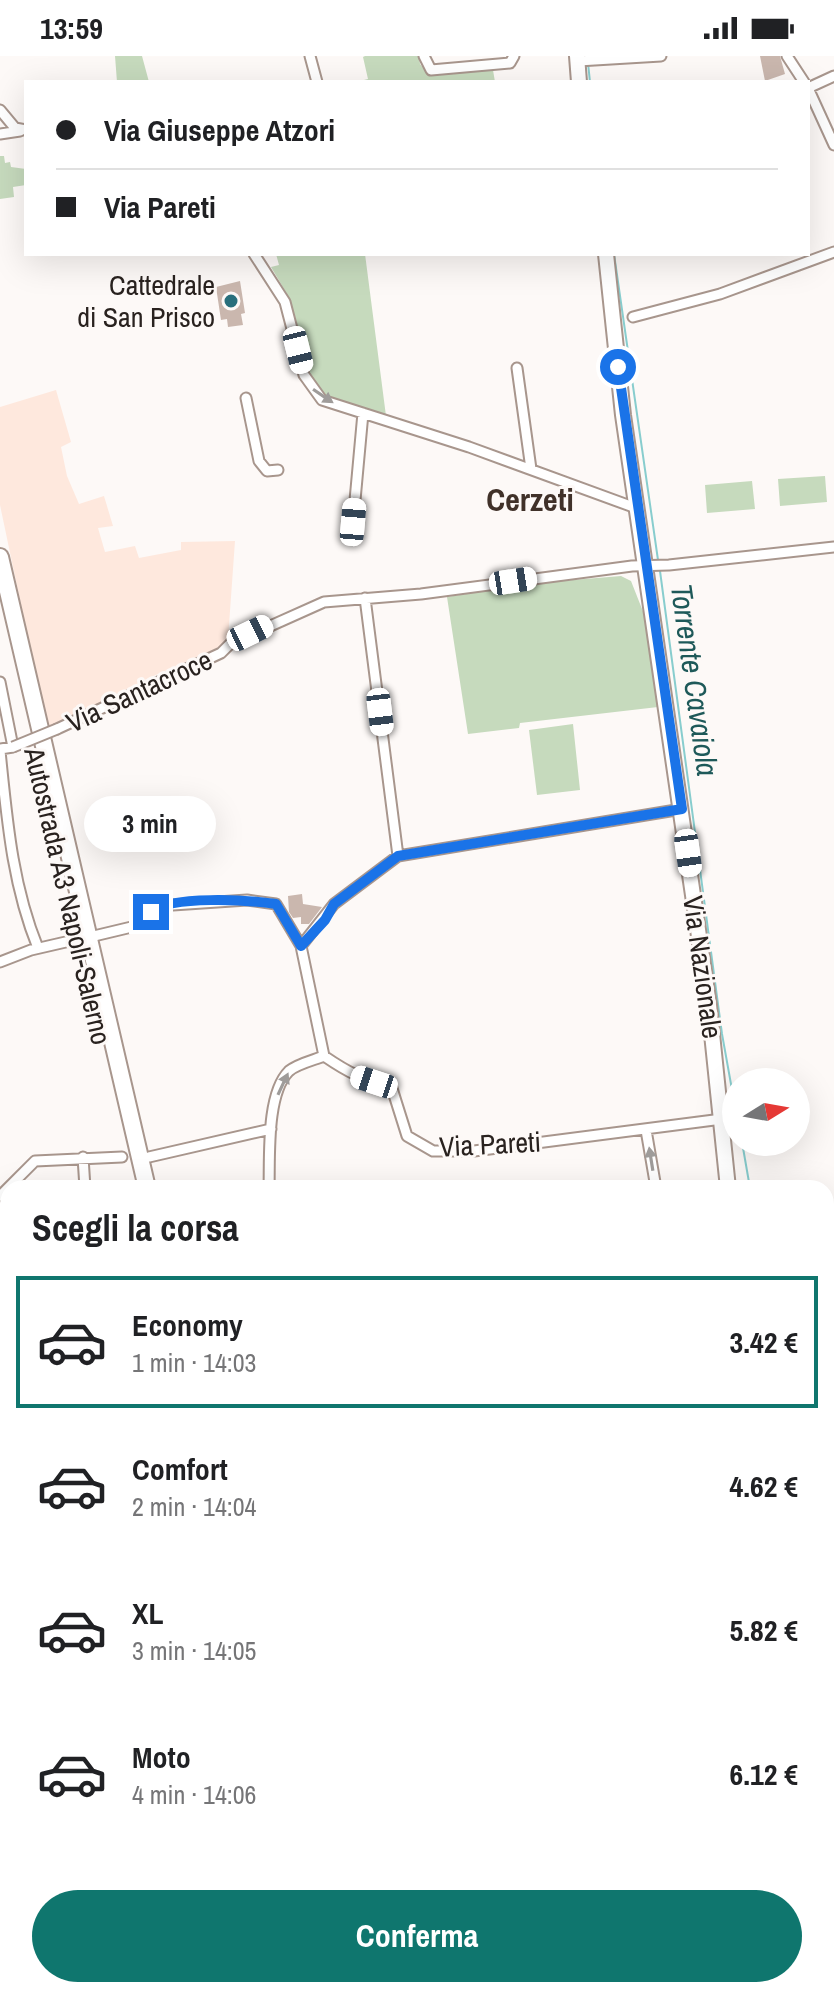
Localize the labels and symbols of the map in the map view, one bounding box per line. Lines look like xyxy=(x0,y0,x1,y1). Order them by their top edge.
place label: Cattedrale di San Prisco xyxy=(77,266,215,336)
marker: Cattedrale di San Prisco xyxy=(222,292,240,310)
car xyxy=(281,324,315,376)
route start xyxy=(600,349,636,385)
one-way arrow xyxy=(312,388,334,404)
district label: Cerzeti xyxy=(486,478,574,521)
car xyxy=(339,497,367,547)
car xyxy=(487,565,539,597)
water label: Torrente Cavaiola xyxy=(662,581,728,779)
car xyxy=(223,612,277,654)
street label: Via Santacroce xyxy=(60,641,218,741)
car xyxy=(365,687,395,737)
street label: Autostrada A3 Napoli-Salerno xyxy=(15,743,121,1048)
callout: 3 min xyxy=(85,796,217,852)
car xyxy=(673,828,703,878)
street label: Via Nazionale xyxy=(674,893,732,1041)
route end xyxy=(133,894,169,930)
car xyxy=(347,1063,401,1101)
north arrow xyxy=(722,1068,810,1156)
one-way arrow xyxy=(276,1073,290,1096)
street label: Via Pareti xyxy=(438,1122,542,1166)
one-way arrow xyxy=(645,1146,657,1171)

